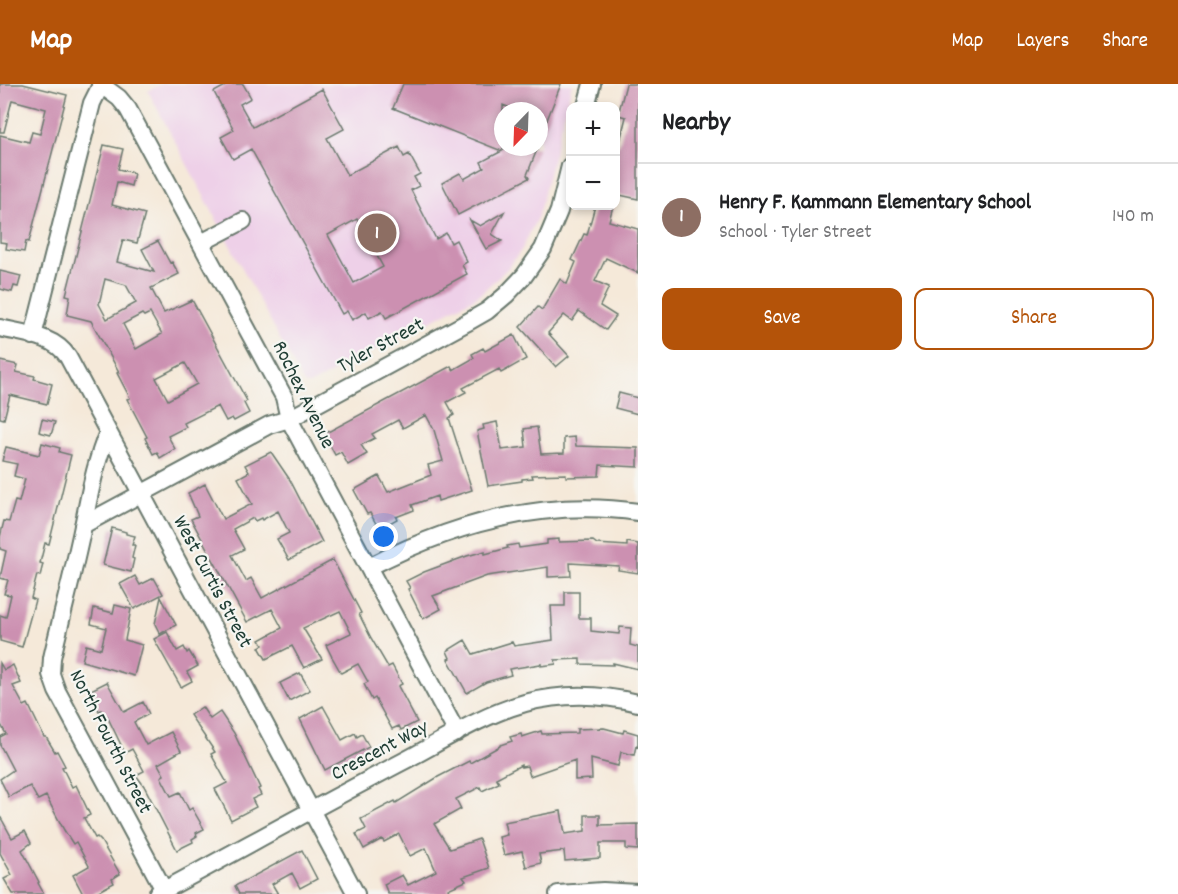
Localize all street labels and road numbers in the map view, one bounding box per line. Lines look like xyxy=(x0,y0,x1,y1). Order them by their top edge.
street label: Tyler Street xyxy=(333,311,431,382)
street label: Rochex Avenue xyxy=(263,336,341,454)
street label: West Curtis Street xyxy=(164,511,259,654)
street label: North Fourth Street xyxy=(60,665,159,820)
street label: Crescent Way xyxy=(326,713,435,790)

